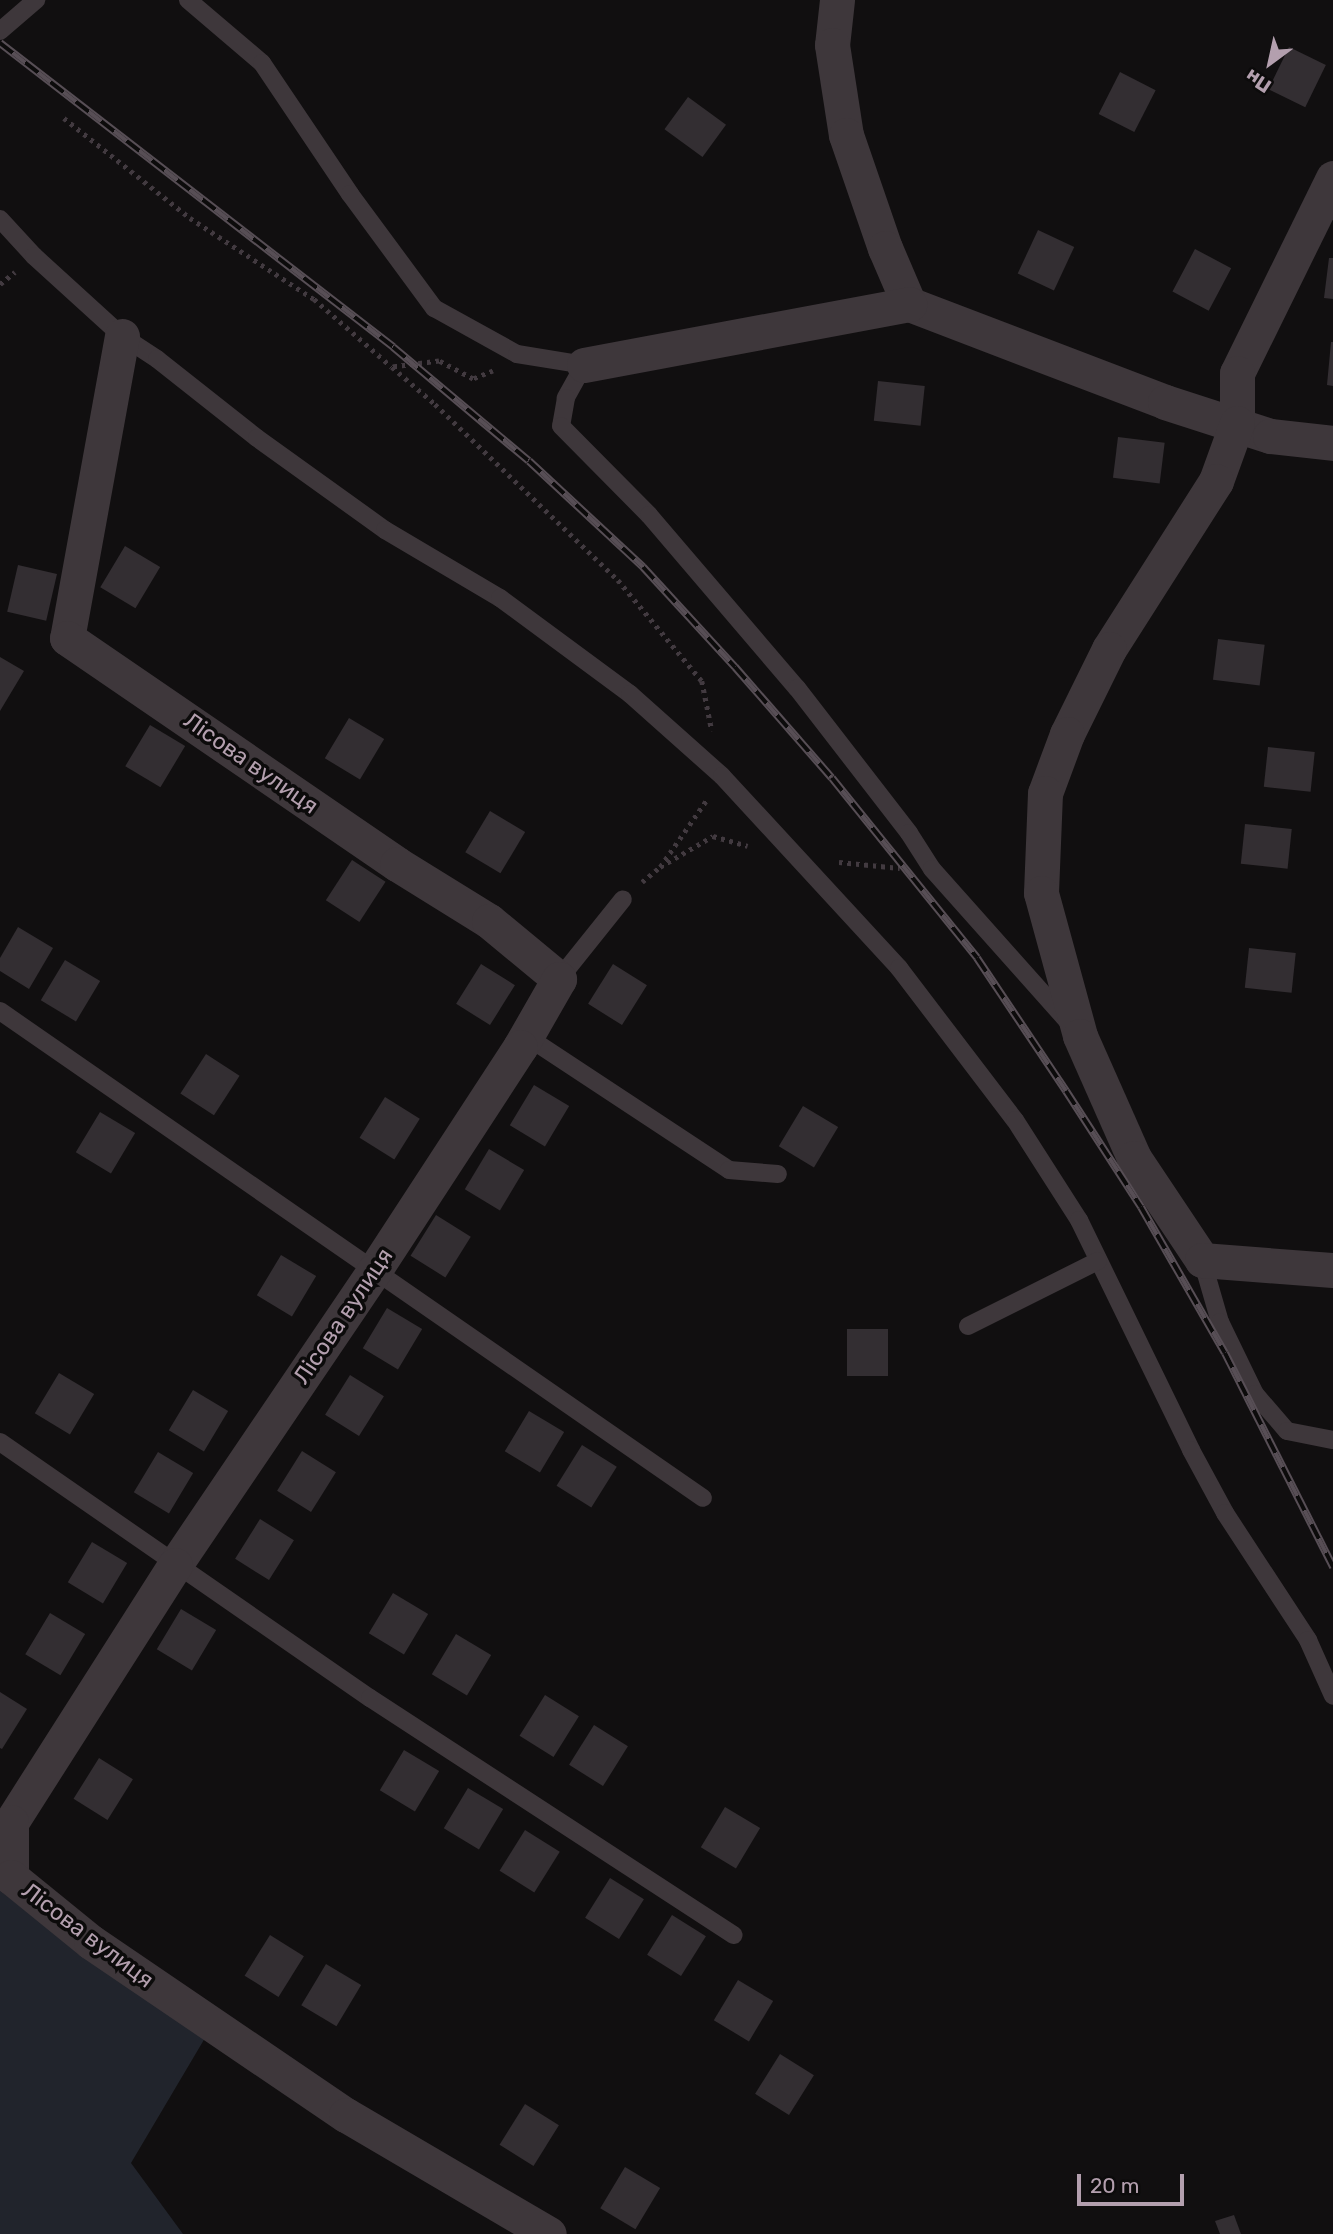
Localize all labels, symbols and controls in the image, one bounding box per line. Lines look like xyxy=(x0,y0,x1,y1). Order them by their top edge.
north arrow xyxy=(1235,28,1305,98)
text: Пн xyxy=(1241,64,1276,98)
street label: Лісова вулиця xyxy=(178,706,324,820)
street label: Лісова вулиця xyxy=(287,1243,399,1389)
street label: Лісова вулиця xyxy=(17,1876,159,1994)
scale bar xyxy=(1081,2160,1188,2204)
text: 20 m xyxy=(1090,2173,1139,2198)

